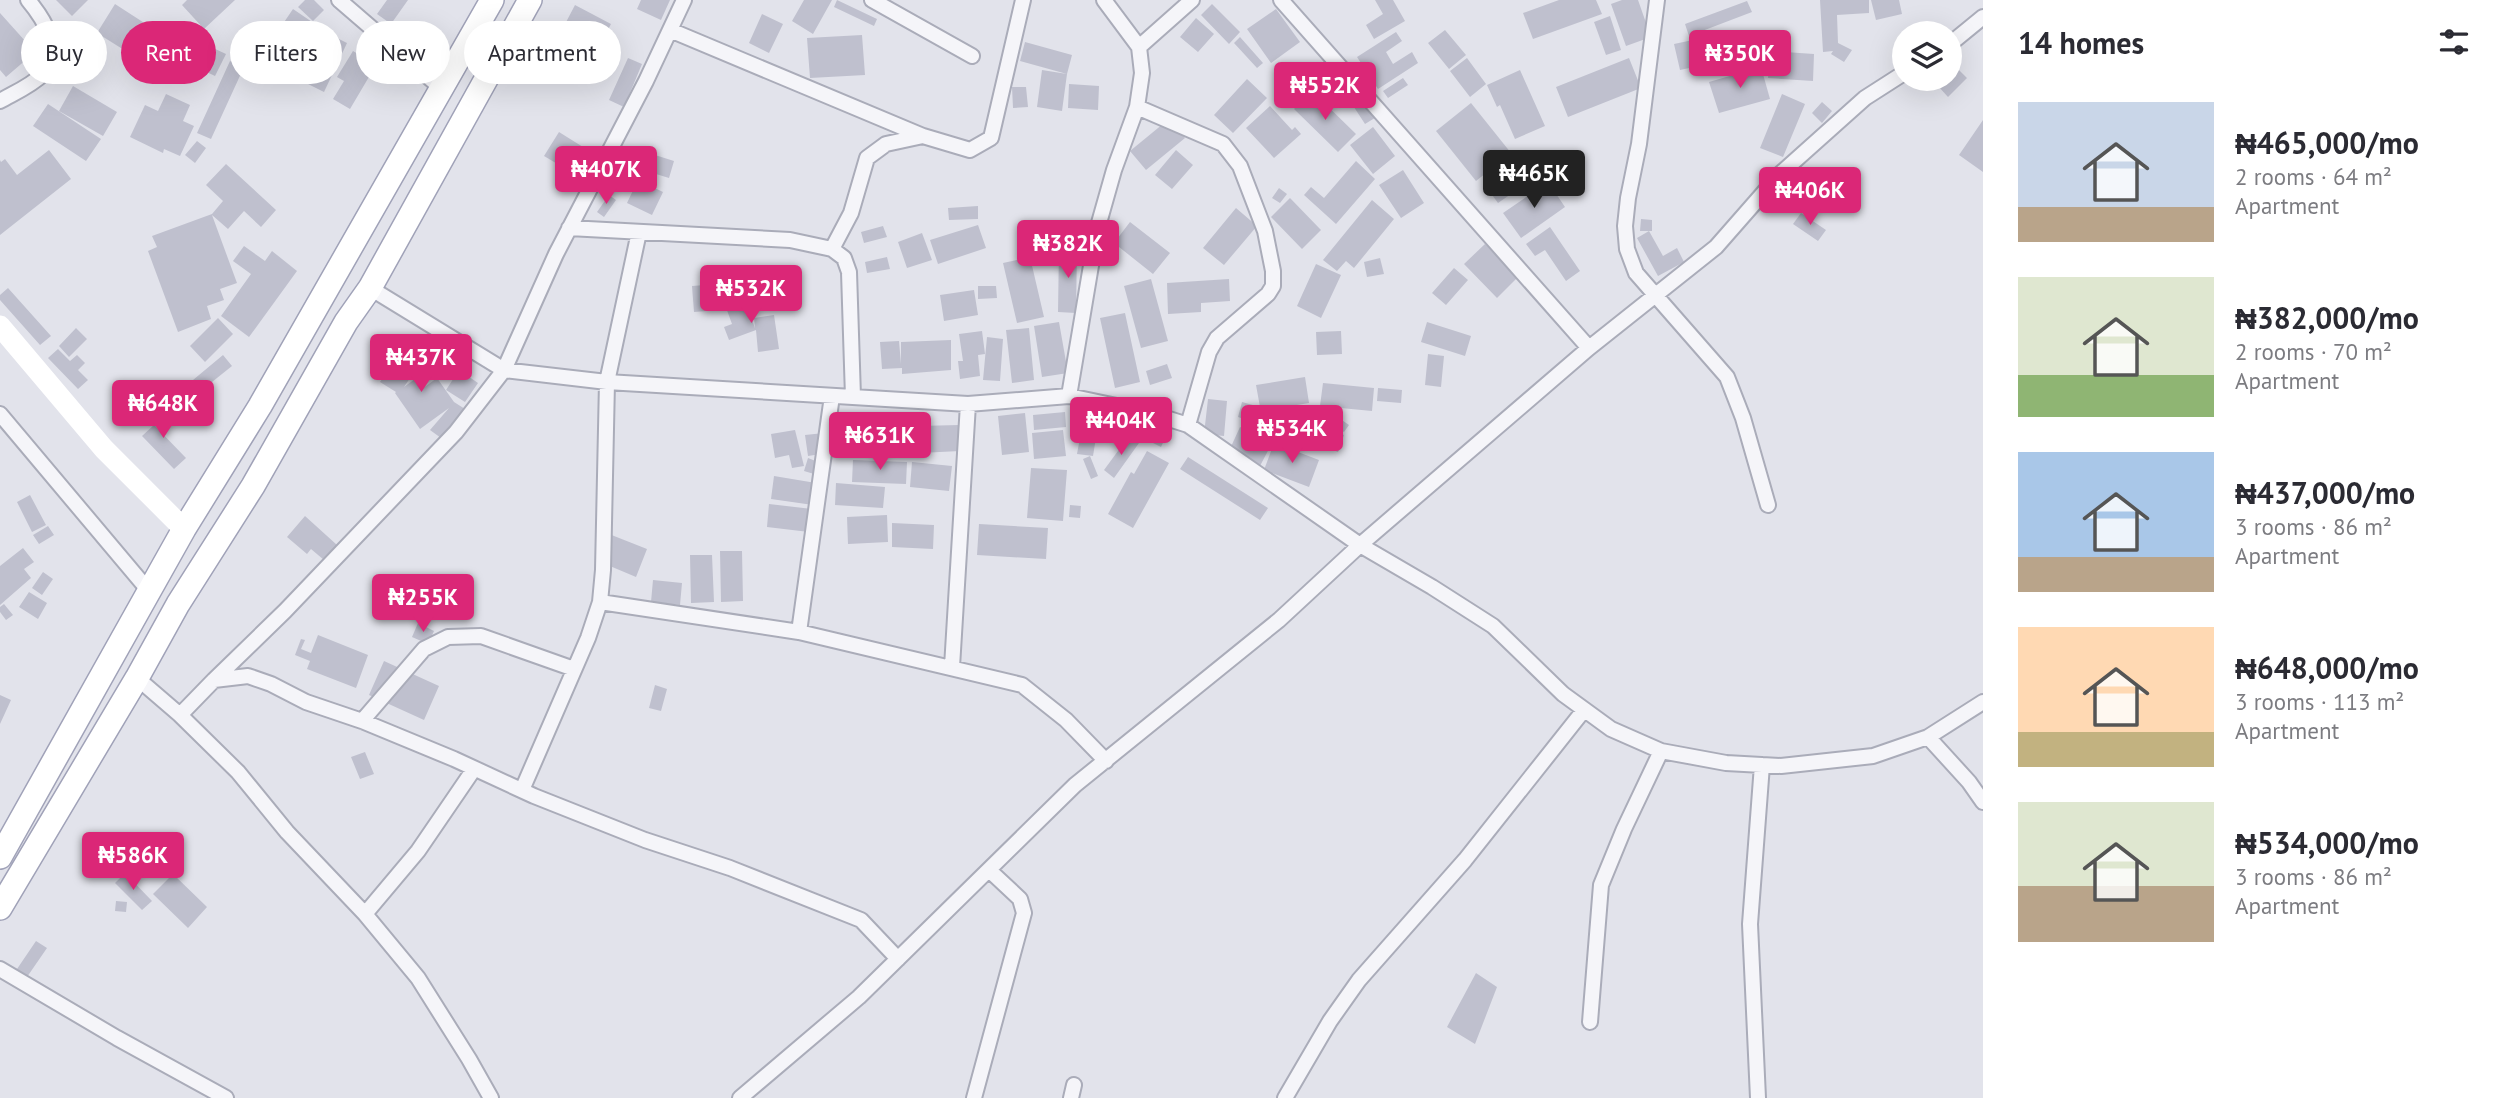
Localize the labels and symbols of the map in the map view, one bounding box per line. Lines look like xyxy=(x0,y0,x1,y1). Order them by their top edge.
pin: ₦350K xyxy=(1691,31,1789,90)
pin: ₦552K xyxy=(1276,62,1374,122)
pin: ₦407K xyxy=(557,146,655,206)
pin: ₦465K xyxy=(1485,150,1583,210)
pin: ₦406K xyxy=(1761,168,1859,227)
pin: ₦382K xyxy=(1019,220,1117,280)
pin: ₦532K xyxy=(702,266,800,325)
pin: ₦437K xyxy=(372,334,470,394)
pin: ₦648K xyxy=(114,380,212,440)
pin: ₦404K xyxy=(1072,398,1170,457)
pin: ₦534K xyxy=(1243,406,1341,465)
pin: ₦631K xyxy=(831,412,929,472)
pin: ₦255K xyxy=(374,574,472,634)
pin: ₦586K xyxy=(84,832,182,892)

